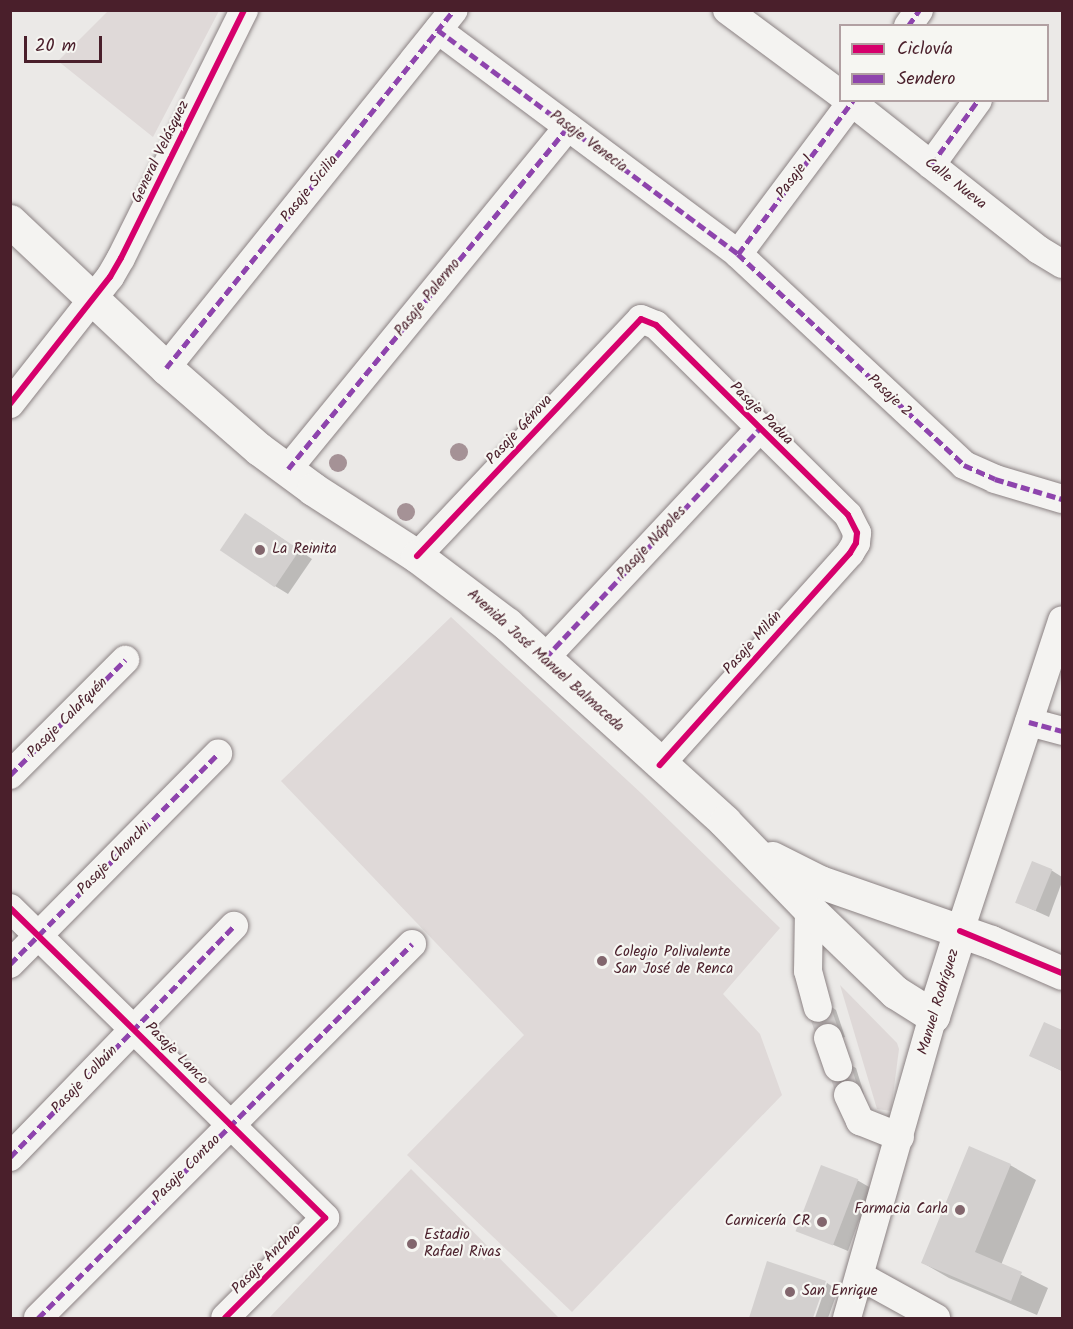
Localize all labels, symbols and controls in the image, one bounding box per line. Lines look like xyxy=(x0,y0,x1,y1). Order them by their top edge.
scale bar xyxy=(27,24,105,62)
legend xyxy=(839,24,1049,102)
text: 20 m xyxy=(35,32,76,61)
text: Ciclovía xyxy=(897,35,953,64)
text: Sendero xyxy=(897,65,955,94)
street label: General Velásquez xyxy=(128,98,194,206)
street label: Pasaje Venecia xyxy=(546,107,630,177)
street label: Pasaje Sicilia xyxy=(277,152,343,226)
street label: Pasaje 1 xyxy=(773,152,817,202)
street label: Calle Nueva xyxy=(920,154,990,214)
street label: Pasaje Palermo xyxy=(391,256,465,340)
street label: Pasaje 2 xyxy=(863,371,915,421)
street label: Pasaje Padua xyxy=(726,379,796,449)
street label: Pasaje Génova xyxy=(483,391,557,469)
street label: Pasaje Nápoles xyxy=(614,503,690,583)
place label: La Reinita xyxy=(272,541,337,559)
marker: La Reinita xyxy=(253,543,267,557)
street label: Avenida José Manuel Balmaceda xyxy=(463,586,627,736)
street label: Pasaje Milán xyxy=(720,607,786,679)
street label: Pasaje Calafquén xyxy=(24,674,112,762)
street label: Pasaje Chonchi xyxy=(74,819,154,899)
place label: Colegio Polivalente San José de Renca xyxy=(614,943,733,978)
street label: Manuel Rodríguez xyxy=(914,947,964,1057)
marker: Colegio Polivalente San José de Renca xyxy=(595,954,609,968)
street label: Pasaje Lanco xyxy=(141,1019,211,1089)
street label: Pasaje Colbún xyxy=(48,1042,122,1118)
street label: Pasaje Contao xyxy=(149,1131,225,1207)
place label: Farmacia Carla xyxy=(854,1201,948,1219)
marker: Farmacia Carla xyxy=(953,1203,967,1217)
place label: Carnicería CR xyxy=(725,1213,810,1231)
marker: Carnicería CR xyxy=(815,1215,829,1229)
street label: Pasaje Anchao xyxy=(229,1222,305,1298)
place label: Estadio Rafael Rivas xyxy=(424,1226,501,1261)
marker: Estadio Rafael Rivas xyxy=(405,1237,419,1251)
place label: San Enrique xyxy=(802,1283,877,1301)
marker: San Enrique xyxy=(783,1285,797,1299)

